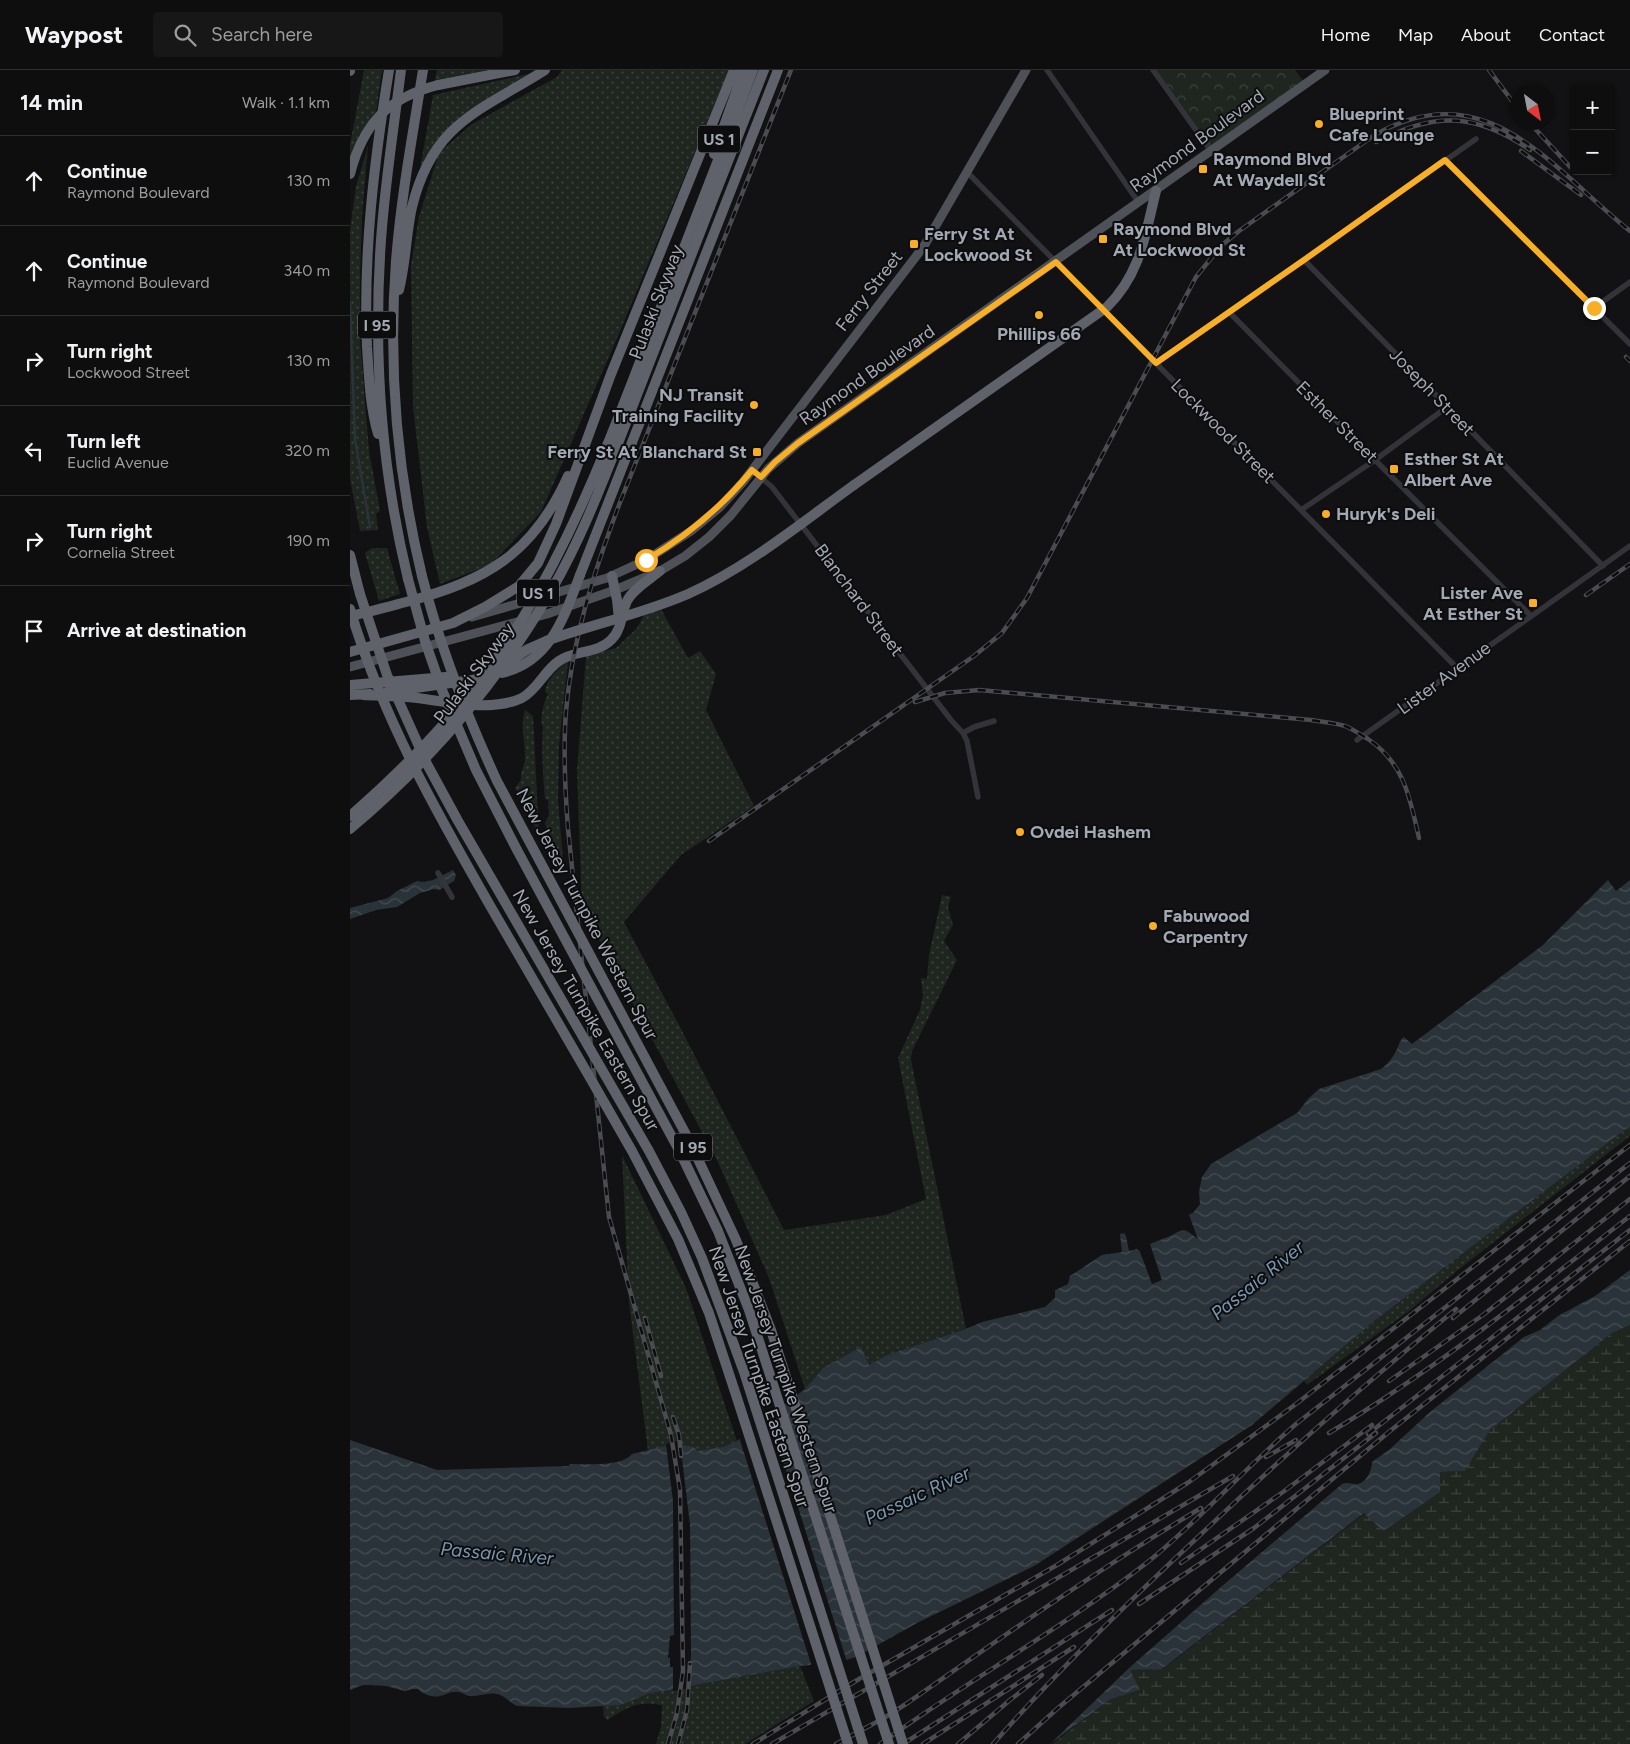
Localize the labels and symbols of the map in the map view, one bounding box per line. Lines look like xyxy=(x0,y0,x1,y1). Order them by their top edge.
street label: Raymond Boulevard xyxy=(1126,85,1268,197)
north arrow xyxy=(1510,85,1555,130)
place label: Blueprint Cafe Lounge xyxy=(1329,103,1434,146)
marker: Blueprint Cafe Lounge xyxy=(1313,118,1325,130)
road number: US 1 xyxy=(698,126,740,152)
place label: Raymond Blvd At Waydell St xyxy=(1213,148,1332,191)
marker: Raymond Blvd At Waydell St xyxy=(1197,163,1209,175)
place label: Raymond Blvd At Lockwood St xyxy=(1113,218,1246,261)
place label: Ferry St At Lockwood St xyxy=(924,223,1032,266)
marker: Raymond Blvd At Lockwood St xyxy=(1097,233,1109,245)
marker: Ferry St At Lockwood St xyxy=(908,238,920,250)
street label: Pulaski Skyway xyxy=(624,241,688,362)
street label: Ferry Street xyxy=(831,246,907,336)
route end xyxy=(1583,297,1606,320)
marker: Phillips 66 xyxy=(1033,309,1045,321)
road number: I 95 xyxy=(358,312,396,338)
street label: Raymond Boulevard xyxy=(795,320,939,430)
place label: Phillips 66 xyxy=(997,323,1081,345)
street label: Joseph Street xyxy=(1385,344,1479,441)
street label: Lockwood Street xyxy=(1166,374,1280,488)
street label: Esther Street xyxy=(1292,377,1383,468)
place label: NJ Transit Training Facility xyxy=(612,384,745,427)
marker: NJ Transit Training Facility xyxy=(748,399,760,411)
place label: Ferry St At Blanchard St xyxy=(547,441,747,463)
marker: Ferry St At Blanchard St xyxy=(751,446,763,458)
place label: Esther St At Albert Ave xyxy=(1404,448,1504,491)
marker: Esther St At Albert Ave xyxy=(1388,463,1400,475)
place label: Huryk's Deli xyxy=(1336,503,1435,525)
marker: Huryk's Deli xyxy=(1320,508,1332,520)
street label: Blanchard Street xyxy=(810,540,908,661)
route start xyxy=(635,549,658,572)
road number: US 1 xyxy=(517,579,559,606)
place label: Lister Ave At Esther St xyxy=(1423,582,1523,625)
marker: Lister Ave At Esther St xyxy=(1527,597,1539,609)
street label: Pulaski Skyway xyxy=(429,618,519,728)
street label: Lister Avenue xyxy=(1393,637,1495,719)
street label: New Jersey Turnpike Western Spur xyxy=(511,784,663,1044)
place label: Ovdei Hashem xyxy=(1030,821,1151,843)
marker: Ovdei Hashem xyxy=(1014,826,1026,838)
street label: New Jersey Turnpike Eastern Spur xyxy=(508,885,664,1135)
place label: Fabuwood Carpentry xyxy=(1163,905,1250,948)
marker: Fabuwood Carpentry xyxy=(1147,920,1159,932)
road number: I 95 xyxy=(674,1134,712,1160)
water label: Passaic River xyxy=(1206,1235,1309,1325)
street label: New Jersey Turnpike Western Spur xyxy=(730,1242,842,1516)
street label: New Jersey Turnpike Eastern Spur xyxy=(704,1243,814,1511)
water label: Passaic River xyxy=(861,1461,974,1530)
water label: Passaic River xyxy=(440,1537,555,1570)

